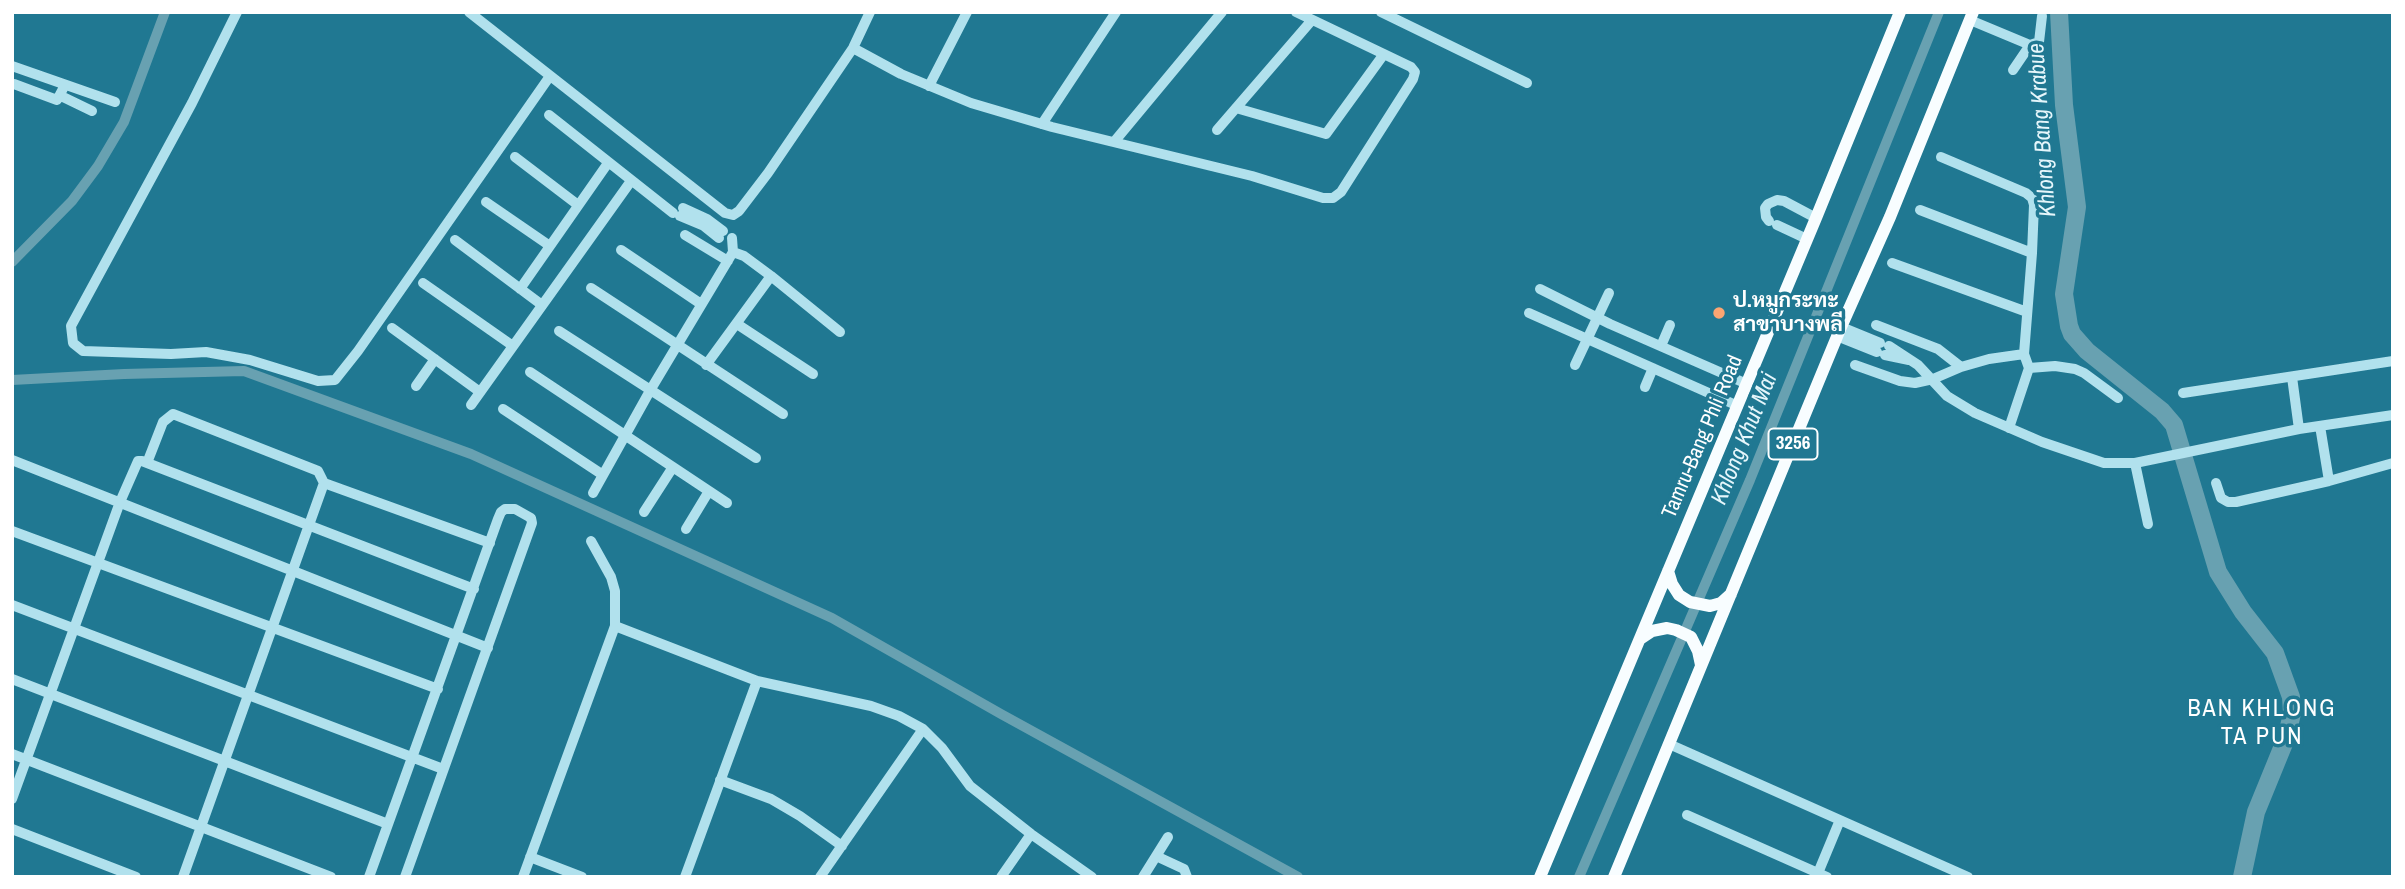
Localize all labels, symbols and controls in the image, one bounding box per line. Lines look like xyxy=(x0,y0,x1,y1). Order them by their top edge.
water label: Khlong Bang Krabue xyxy=(2023,42,2063,218)
place label: ป.หมูกระทะ สาขาบางพลี xyxy=(1733,288,1843,338)
marker: ป.หมูกระทะ สาขาบางพลี xyxy=(1711,305,1727,321)
street label: Tamru-Bang Phli Road xyxy=(1657,352,1749,522)
water label: Khlong Khut Mai xyxy=(1706,369,1784,509)
road number: 3256 xyxy=(1769,428,1818,460)
district label: BAN KHLONG TA PUN xyxy=(2189,696,2335,752)

